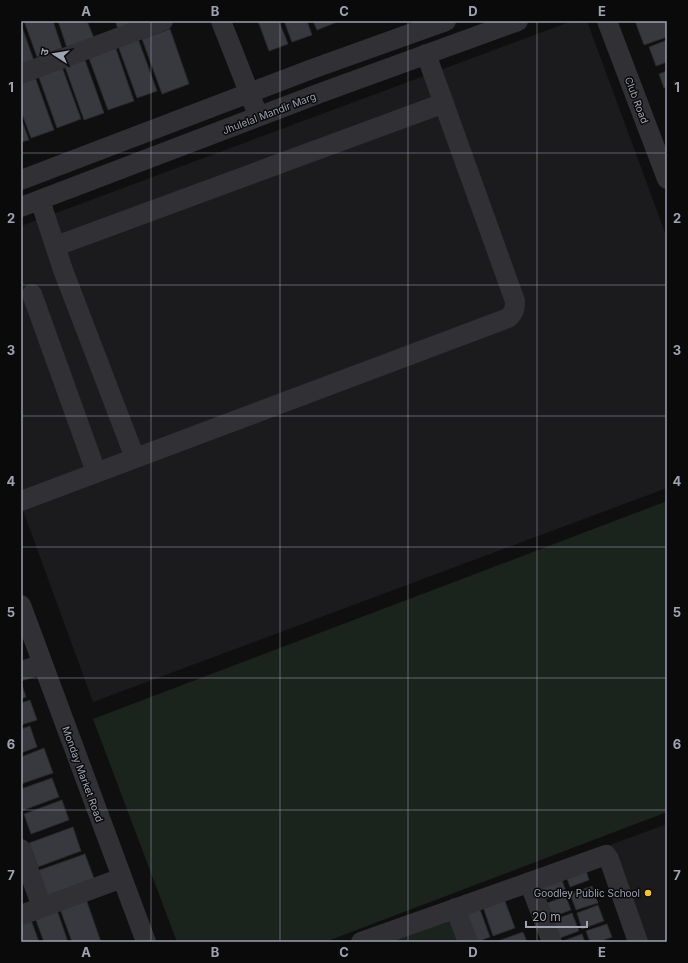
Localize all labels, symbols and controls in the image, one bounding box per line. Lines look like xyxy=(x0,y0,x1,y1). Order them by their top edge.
text: A xyxy=(81,3,91,19)
text: B xyxy=(211,3,220,19)
text: C xyxy=(339,3,349,19)
text: D xyxy=(468,3,478,19)
text: E xyxy=(598,3,606,19)
north arrow xyxy=(34,34,74,74)
text: उ xyxy=(37,47,52,57)
street label: Club Road xyxy=(623,75,651,125)
text: 1 xyxy=(8,79,14,95)
text: 1 xyxy=(674,79,680,95)
street label: Jhulelal Mandir Marg xyxy=(221,90,317,136)
text: 2 xyxy=(7,210,15,226)
text: 2 xyxy=(673,210,681,226)
text: 3 xyxy=(7,342,15,358)
text: 3 xyxy=(673,342,681,358)
text: 4 xyxy=(7,473,16,489)
text: 4 xyxy=(673,473,682,489)
text: 5 xyxy=(7,604,15,620)
text: 5 xyxy=(673,604,681,620)
street label: Monday Market Road xyxy=(60,725,106,823)
text: 6 xyxy=(7,736,15,752)
text: 6 xyxy=(673,736,681,752)
text: 7 xyxy=(7,867,15,883)
text: 7 xyxy=(673,867,681,883)
place label: Goodley Public School xyxy=(534,887,640,899)
marker: Goodley Public School xyxy=(643,888,653,898)
scale bar xyxy=(526,903,587,929)
text: 20 m xyxy=(532,909,561,924)
text: A xyxy=(81,944,91,960)
text: B xyxy=(211,944,220,960)
text: C xyxy=(339,944,349,960)
text: D xyxy=(468,944,478,960)
text: E xyxy=(598,944,606,960)

